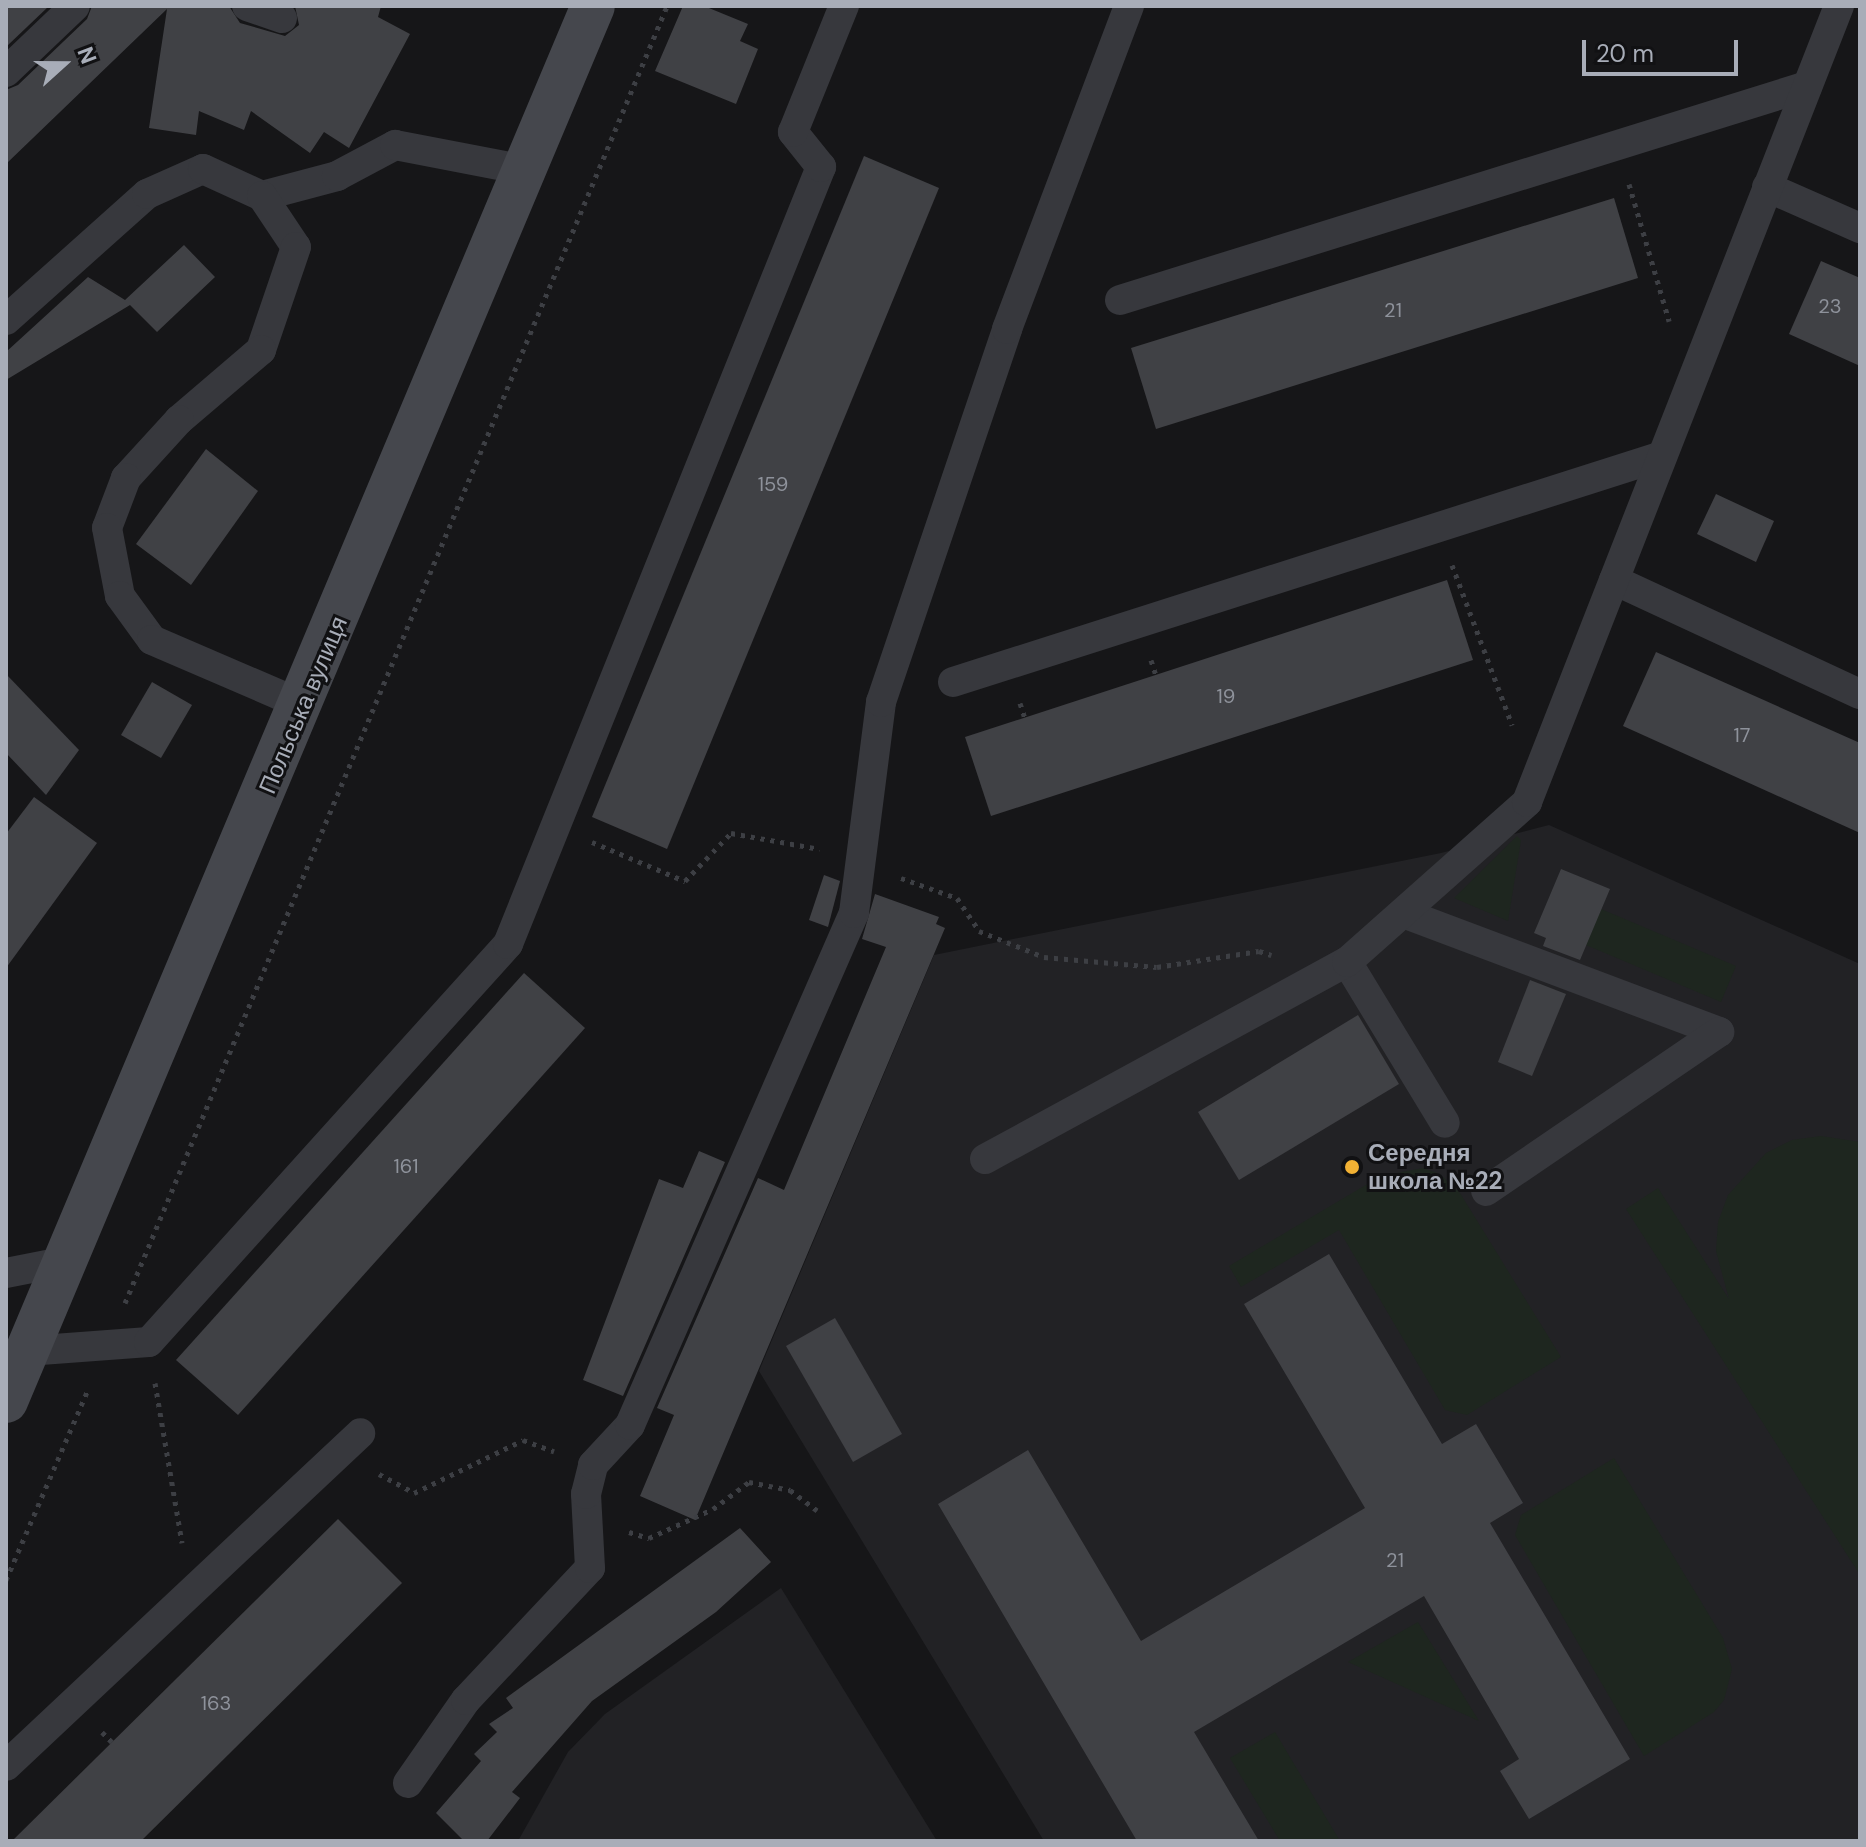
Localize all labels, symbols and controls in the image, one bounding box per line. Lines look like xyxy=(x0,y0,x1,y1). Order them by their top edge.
north arrow xyxy=(24,24,104,104)
scale bar xyxy=(1586,24,1742,74)
text: 20 m xyxy=(1596,38,1654,69)
text: N xyxy=(70,43,103,68)
house number: 23 xyxy=(1818,294,1842,318)
house number: 21 xyxy=(1384,298,1402,322)
house number: 159 xyxy=(758,472,788,496)
street label: Польська вулиця xyxy=(253,612,353,798)
house number: 19 xyxy=(1217,684,1235,708)
house number: 17 xyxy=(1734,723,1750,747)
place label: Середня школа №22 xyxy=(1368,1139,1502,1195)
house number: 161 xyxy=(393,1154,419,1178)
marker: Середня школа №22 xyxy=(1343,1158,1361,1176)
house number: 21 xyxy=(1386,1548,1404,1572)
house number: 163 xyxy=(201,1691,231,1715)

